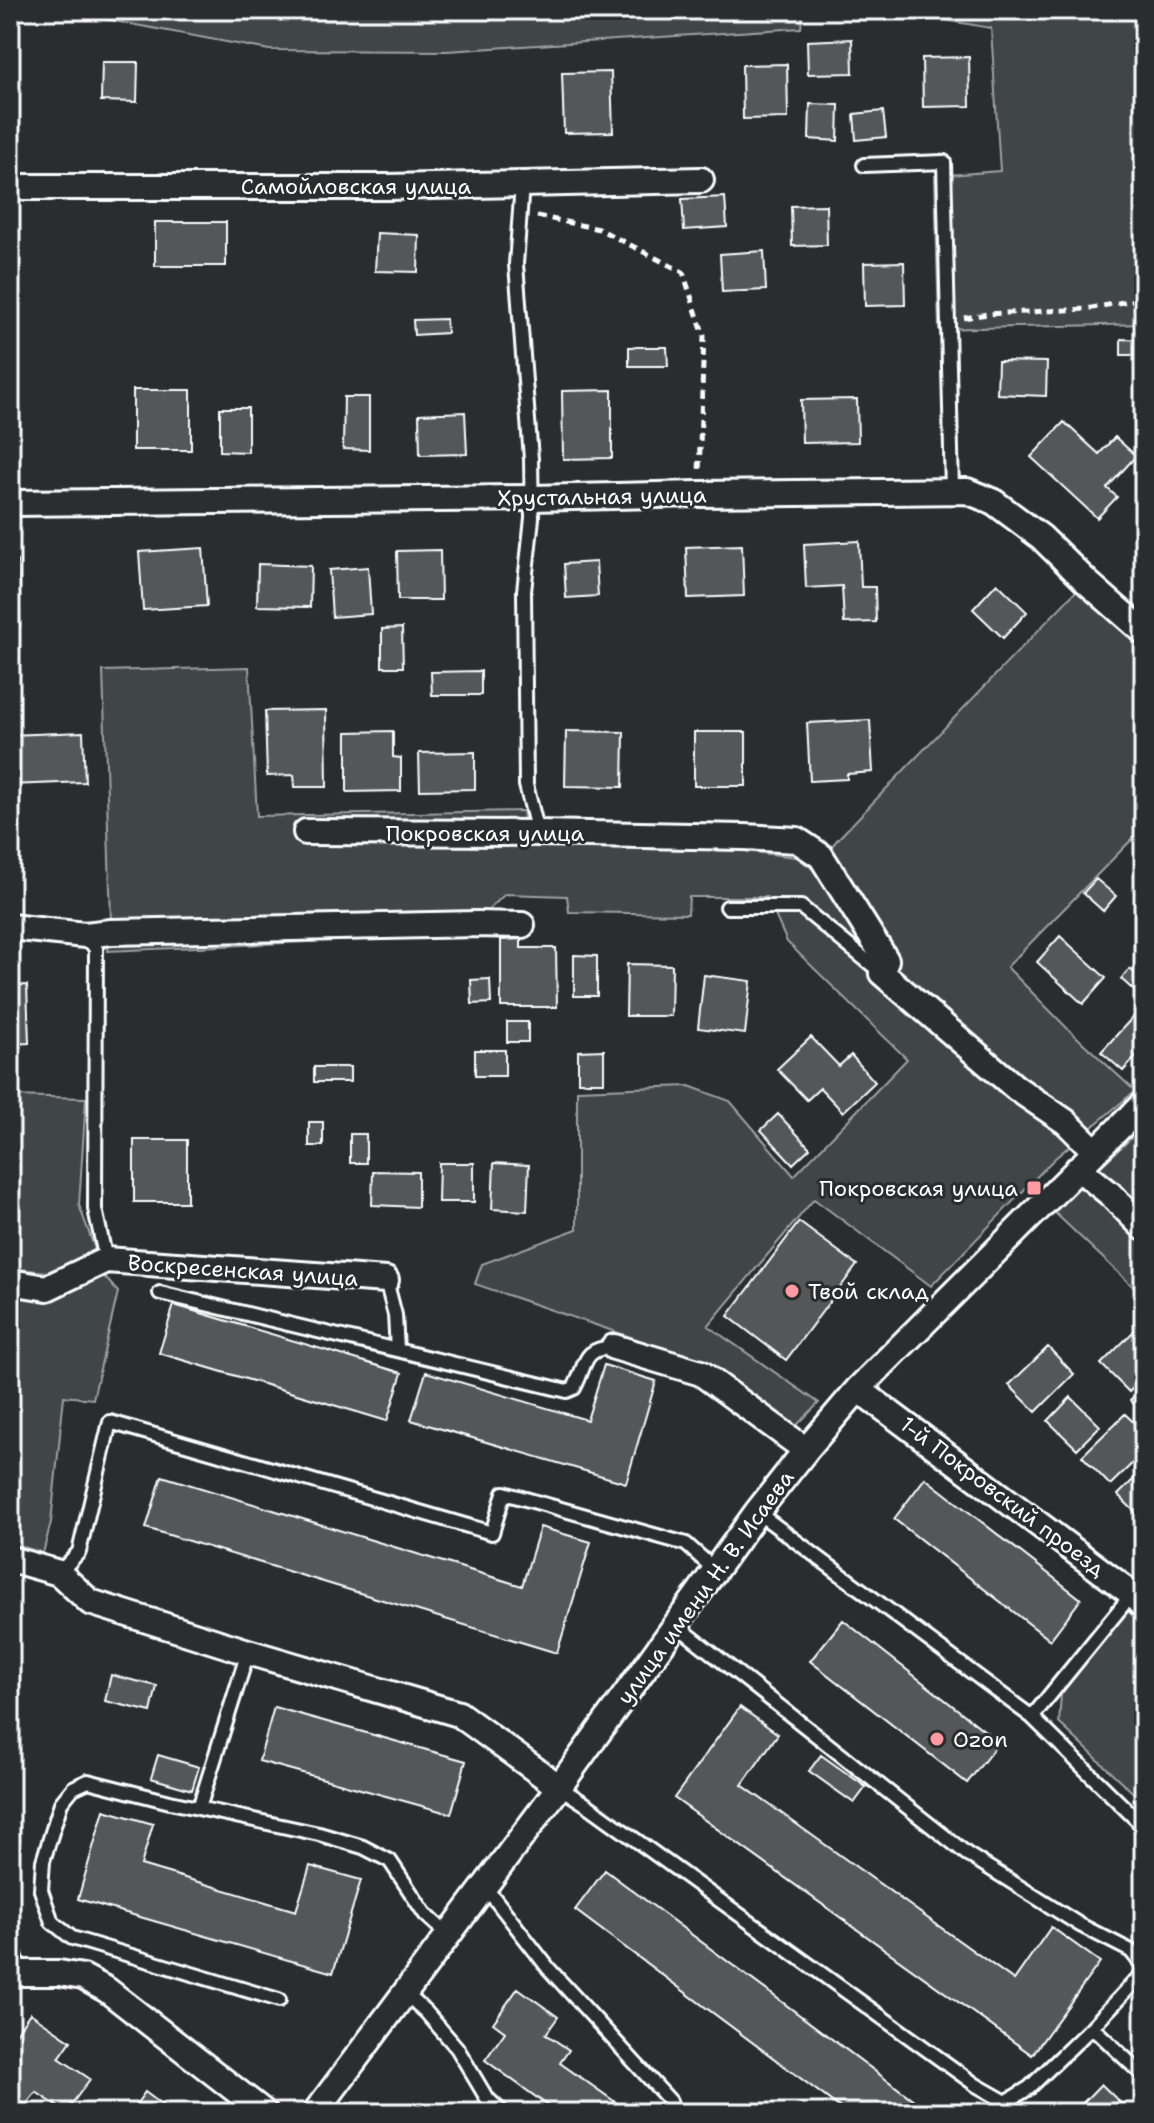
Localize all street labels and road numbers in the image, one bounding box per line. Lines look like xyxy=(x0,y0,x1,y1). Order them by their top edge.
street label: Самойловская улица xyxy=(241,172,471,201)
street label: Хрустальная улица xyxy=(497,480,707,513)
street label: Покровская улица xyxy=(386,819,585,848)
street label: Воскресенская улица xyxy=(127,1248,359,1293)
street label: 1-й Покровский проезд xyxy=(894,1410,1111,1583)
street label: улица имени Н. В. Исаева xyxy=(610,1464,801,1710)

